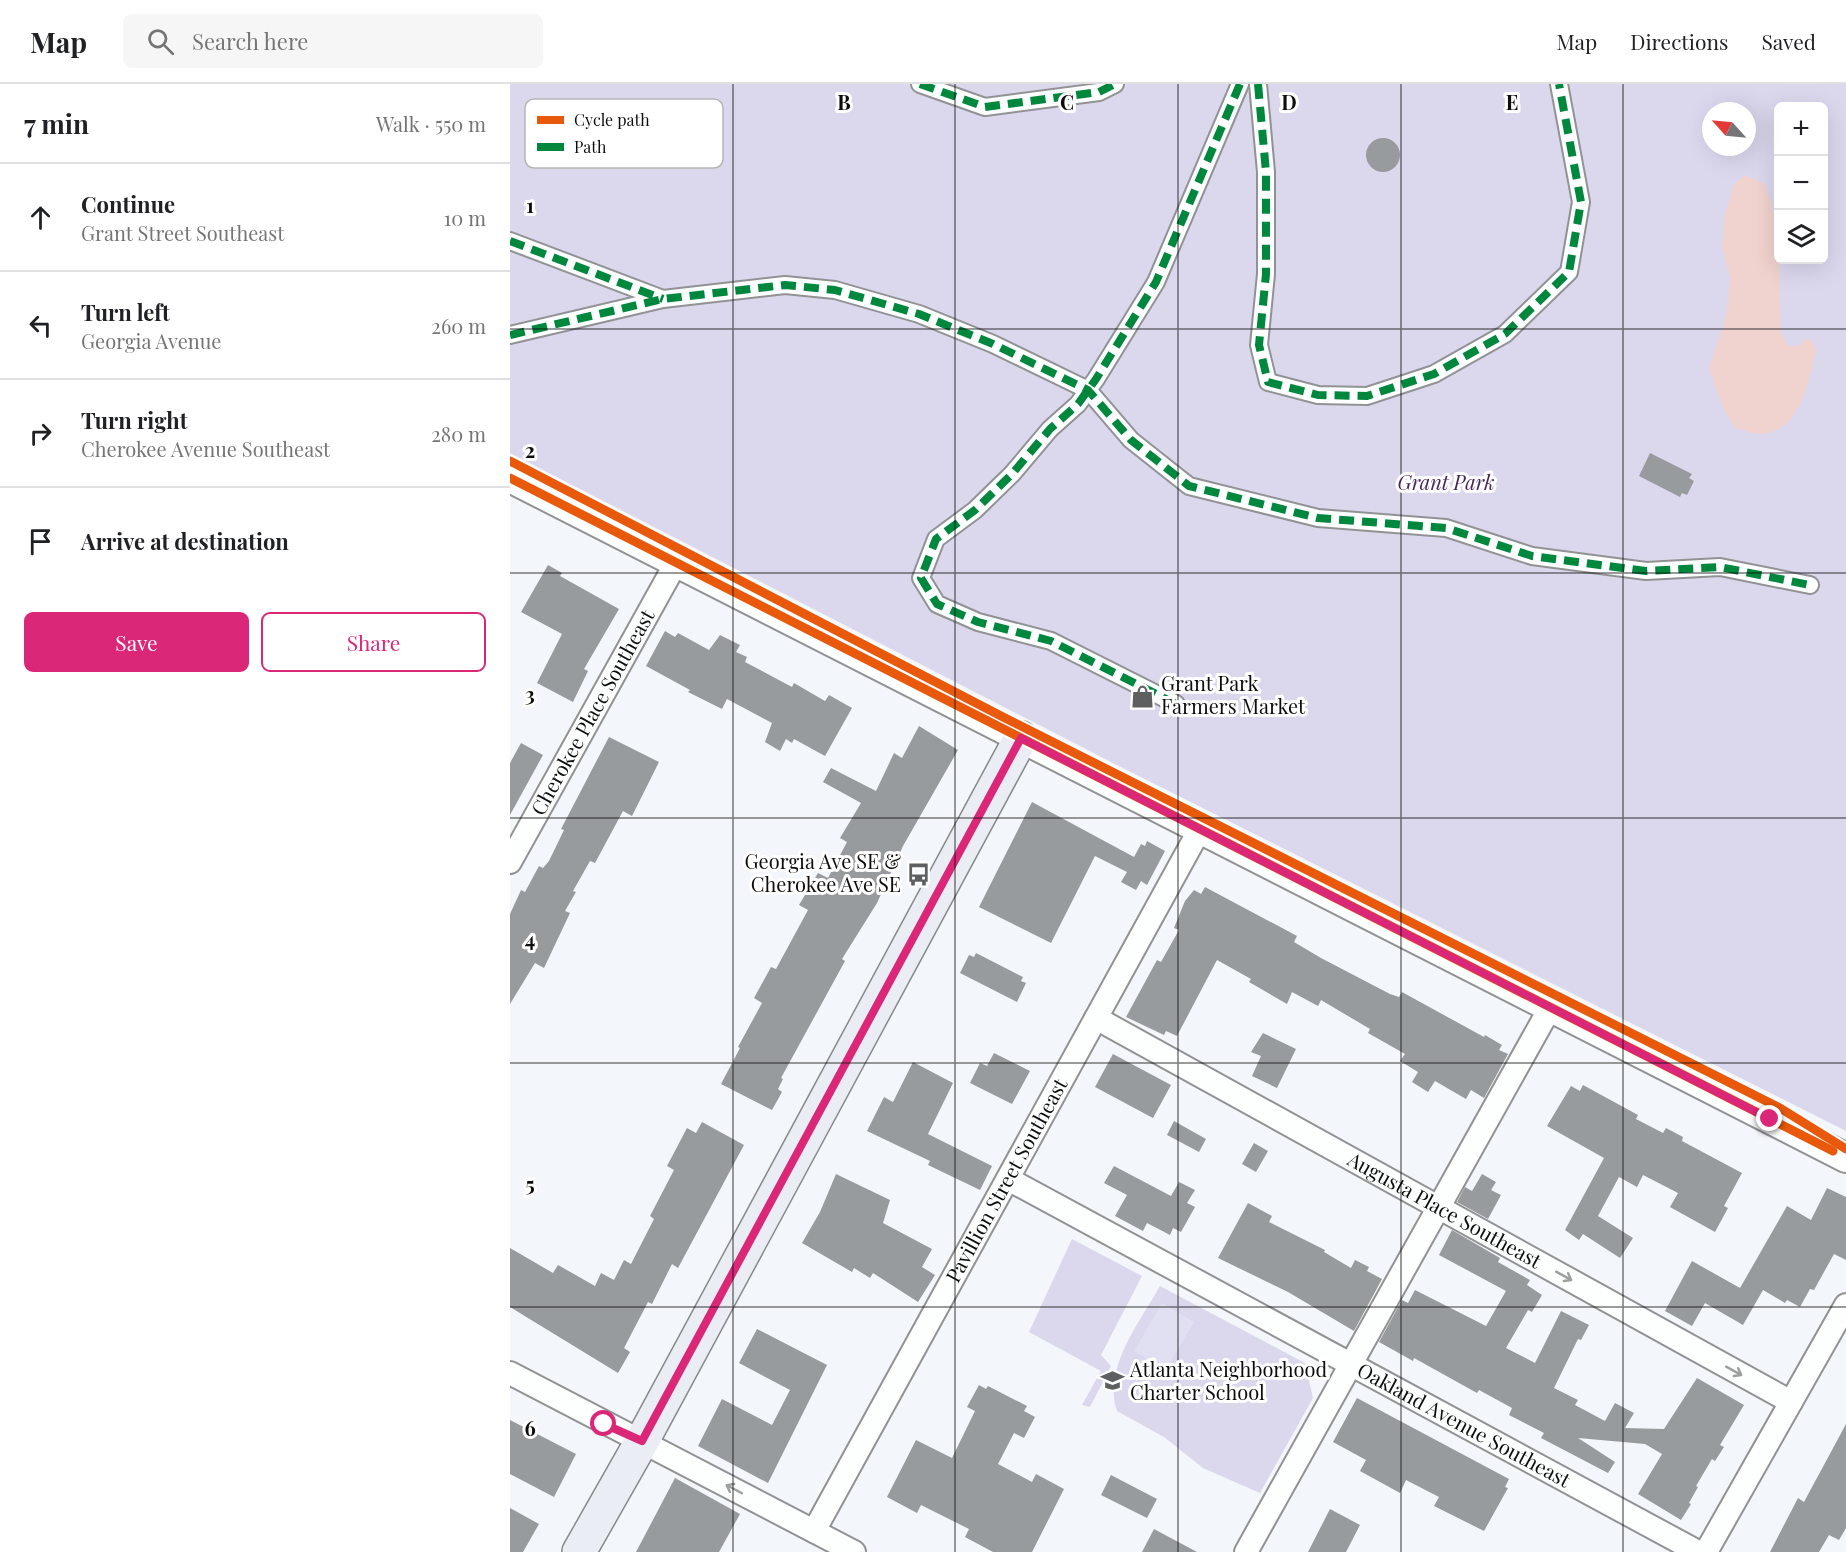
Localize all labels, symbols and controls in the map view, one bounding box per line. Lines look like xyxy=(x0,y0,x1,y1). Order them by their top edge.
search box xyxy=(123,14,543,68)
text: Map xyxy=(30,23,87,60)
icon: search xyxy=(144,25,177,58)
text: Search here xyxy=(192,26,308,56)
text: Map xyxy=(1556,27,1597,55)
text: Directions xyxy=(1630,27,1728,55)
text: Saved xyxy=(1761,27,1816,55)
text: B xyxy=(837,88,851,115)
text: C xyxy=(1060,88,1074,115)
text: D xyxy=(1281,88,1297,115)
text: E xyxy=(1506,88,1518,115)
legend xyxy=(525,99,723,168)
north arrow xyxy=(1702,102,1756,156)
map controls xyxy=(1774,102,1828,264)
button: + xyxy=(1774,102,1828,156)
text: 7 min xyxy=(24,106,89,141)
text: Cycle path xyxy=(574,109,650,130)
text: Walk · 550 m xyxy=(376,110,486,137)
text: Path xyxy=(574,136,607,157)
button: − xyxy=(1774,156,1828,210)
text: Continue xyxy=(81,189,175,219)
text: 1 xyxy=(526,191,534,218)
icon: ahead xyxy=(24,201,57,234)
text: 10 m xyxy=(444,204,486,231)
button: layers xyxy=(1774,210,1828,264)
text: Grant Street Southeast xyxy=(81,219,284,246)
text: Turn left xyxy=(81,297,170,327)
icon: left xyxy=(24,309,57,342)
text: 260 m xyxy=(431,312,486,339)
text: Georgia Avenue xyxy=(81,327,221,354)
text: Turn right xyxy=(81,405,187,435)
icon: right xyxy=(24,417,57,450)
text: 280 m xyxy=(431,420,486,447)
text: Cherokee Avenue Southeast xyxy=(81,435,330,462)
text: 2 xyxy=(525,436,535,463)
park label: Grant Park xyxy=(1398,468,1494,495)
icon: arrive xyxy=(24,525,57,558)
text: Arrive at destination xyxy=(81,526,289,556)
street label: Cherokee Place Southeast xyxy=(524,603,660,819)
button: Save xyxy=(24,612,249,672)
button: Share xyxy=(261,612,486,672)
place label: Grant Park Farmers Market xyxy=(1161,669,1306,719)
text: 3 xyxy=(525,680,535,707)
shop icon: Grant Park Farmers Market xyxy=(1130,683,1156,709)
place label: Georgia Ave SE & Cherokee Ave SE xyxy=(745,847,901,897)
bus stop icon: Georgia Ave SE & Cherokee Ave SE xyxy=(906,861,932,887)
text: 4 xyxy=(525,925,535,952)
street label: Pavillion Street Southeast xyxy=(938,1072,1073,1287)
route end xyxy=(1756,1105,1782,1131)
street label: Augusta Place Southeast xyxy=(1343,1144,1547,1274)
text: 5 xyxy=(525,1170,535,1197)
one-way arrow xyxy=(1555,1271,1572,1283)
place label: Atlanta Neighborhood Charter School xyxy=(1129,1355,1328,1405)
street label: Oakland Avenue Southeast xyxy=(1353,1355,1576,1493)
one-way arrow xyxy=(1725,1365,1742,1377)
school or university icon: Atlanta Neighborhood Charter School xyxy=(1099,1368,1125,1394)
route start xyxy=(590,1410,616,1436)
text: 6 xyxy=(524,1414,536,1441)
one-way arrow xyxy=(725,1483,743,1494)

